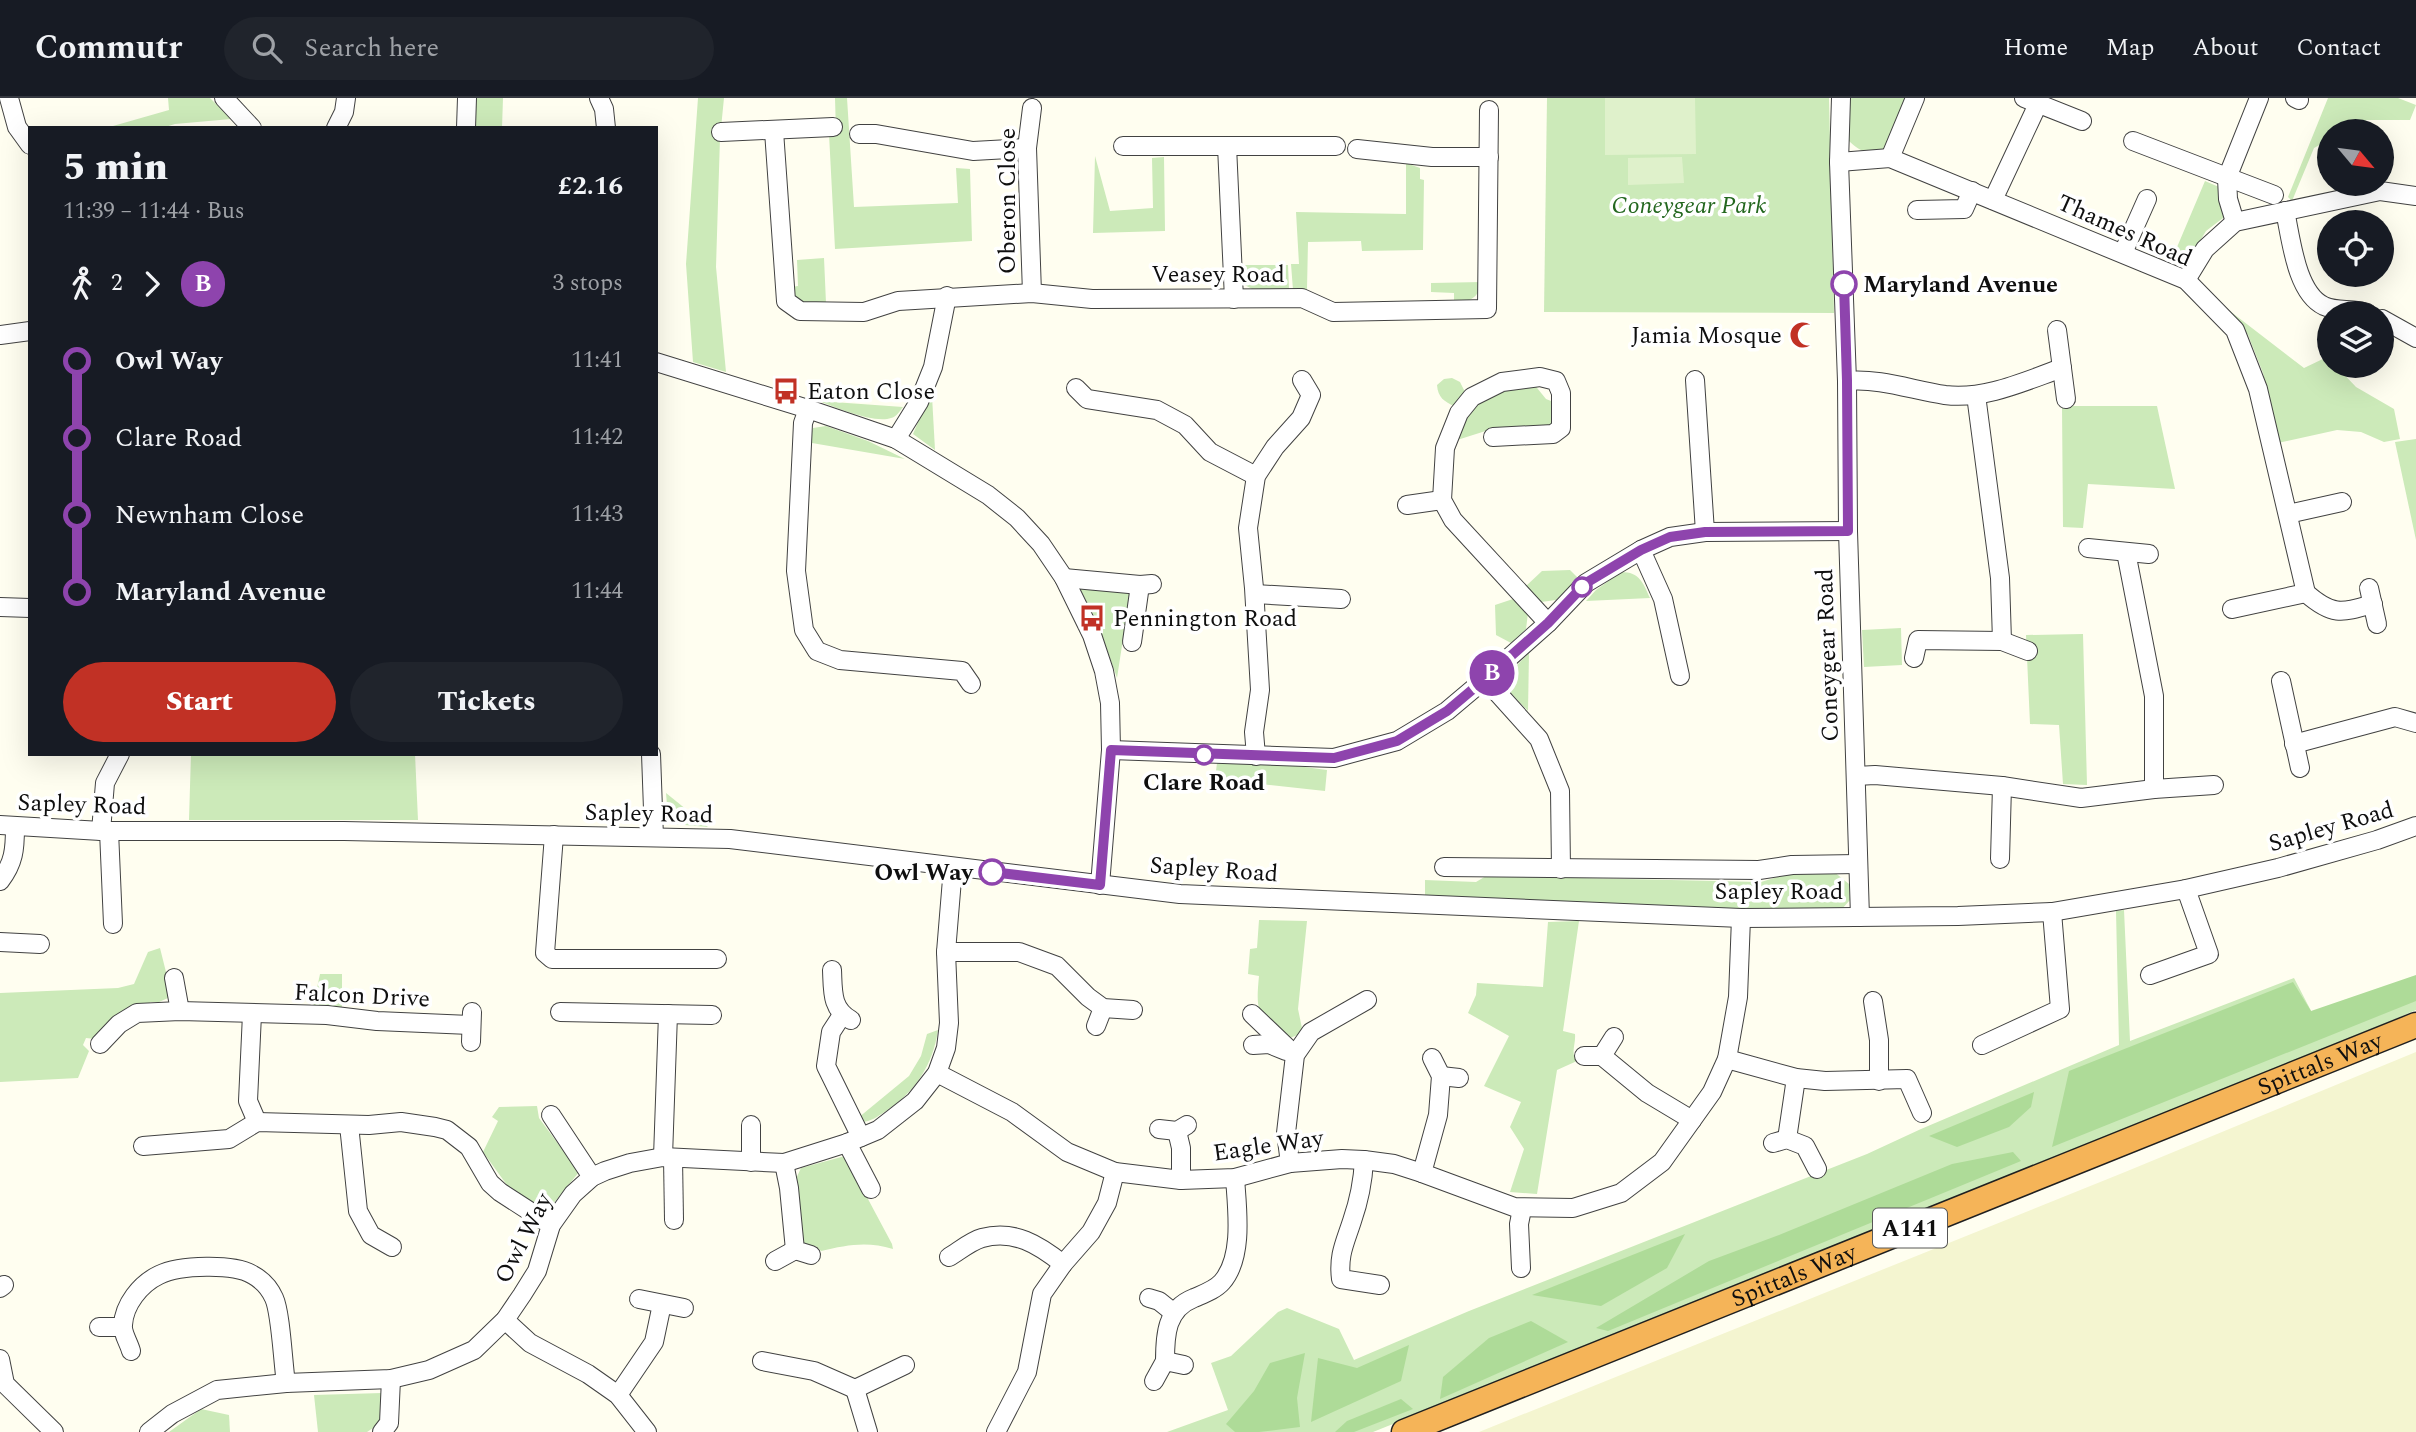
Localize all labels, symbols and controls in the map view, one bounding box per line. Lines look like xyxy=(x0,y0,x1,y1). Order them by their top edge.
search box xyxy=(224,17,714,80)
text: Commutr xyxy=(35,23,182,73)
text: Search here xyxy=(304,28,439,68)
icon: search xyxy=(248,29,286,67)
text: Home xyxy=(2003,30,2068,66)
text: Map xyxy=(2106,30,2154,66)
text: About xyxy=(2192,30,2258,66)
text: Contact xyxy=(2296,30,2381,66)
north arrow xyxy=(2317,119,2394,196)
map controls xyxy=(2317,119,2394,378)
street label: Oberon Close xyxy=(990,128,1026,274)
text: 5 min xyxy=(63,139,168,197)
text: £2.16 xyxy=(558,166,623,206)
street label: Thames Road xyxy=(2051,185,2198,277)
park label: Coneygear Park xyxy=(1611,188,1767,224)
text: 11:39 – 11:44 · Bus xyxy=(63,194,245,229)
button: locate xyxy=(2317,210,2394,287)
street label: Veasey Road xyxy=(1151,257,1285,293)
icon: walk xyxy=(63,265,101,303)
icon: forward xyxy=(133,265,171,303)
text: 2 xyxy=(111,266,123,301)
text: B xyxy=(195,266,211,302)
text: 3 stops xyxy=(553,266,623,301)
place label: Maryland Avenue xyxy=(1863,267,2058,303)
marker: Maryland Avenue xyxy=(1831,271,1857,297)
button: layers xyxy=(2317,301,2394,378)
place label: Jamia Mosque xyxy=(1631,318,1782,354)
mosque icon: Jamia Mosque xyxy=(1788,320,1818,350)
text: Owl Way xyxy=(115,341,222,381)
text: 11:41 xyxy=(571,343,623,378)
place label: Eaton Close xyxy=(807,374,935,410)
bus stop icon: Eaton Close xyxy=(771,376,801,406)
text: Clare Road xyxy=(115,418,242,458)
text: 11:42 xyxy=(571,420,623,455)
text: Newnham Close xyxy=(115,495,304,535)
text: 11:43 xyxy=(571,497,623,532)
street label: Coneygear Road xyxy=(1807,568,1849,742)
text: Maryland Avenue xyxy=(115,572,326,612)
text: 11:44 xyxy=(571,574,623,609)
unlabelled marker xyxy=(1572,577,1592,597)
place label: Pennington Road xyxy=(1113,601,1297,637)
bus stop icon: Pennington Road xyxy=(1077,603,1107,633)
line badge: B xyxy=(1469,650,1515,696)
text: B xyxy=(1484,655,1500,691)
button: Start xyxy=(63,662,336,742)
button: Tickets xyxy=(350,662,623,742)
marker: Clare Road xyxy=(1194,745,1214,765)
place label: Clare Road xyxy=(1143,765,1265,801)
street label: Sapley Road xyxy=(17,785,147,825)
street label: Sapley Road xyxy=(2264,792,2398,862)
street label: Sapley Road xyxy=(584,795,714,833)
street label: Sapley Road xyxy=(1148,848,1279,892)
place label: Owl Way xyxy=(874,855,975,891)
marker: Owl Way xyxy=(979,859,1005,885)
street label: Sapley Road xyxy=(1715,874,1843,910)
street label: Falcon Drive xyxy=(293,974,431,1018)
street label: Spittals Way xyxy=(2252,1023,2389,1106)
street label: Eagle Way xyxy=(1211,1120,1327,1172)
street label: Owl Way xyxy=(486,1186,563,1290)
road number: A141 xyxy=(1873,1208,1947,1247)
street label: Spittals Way xyxy=(1726,1234,1863,1318)

